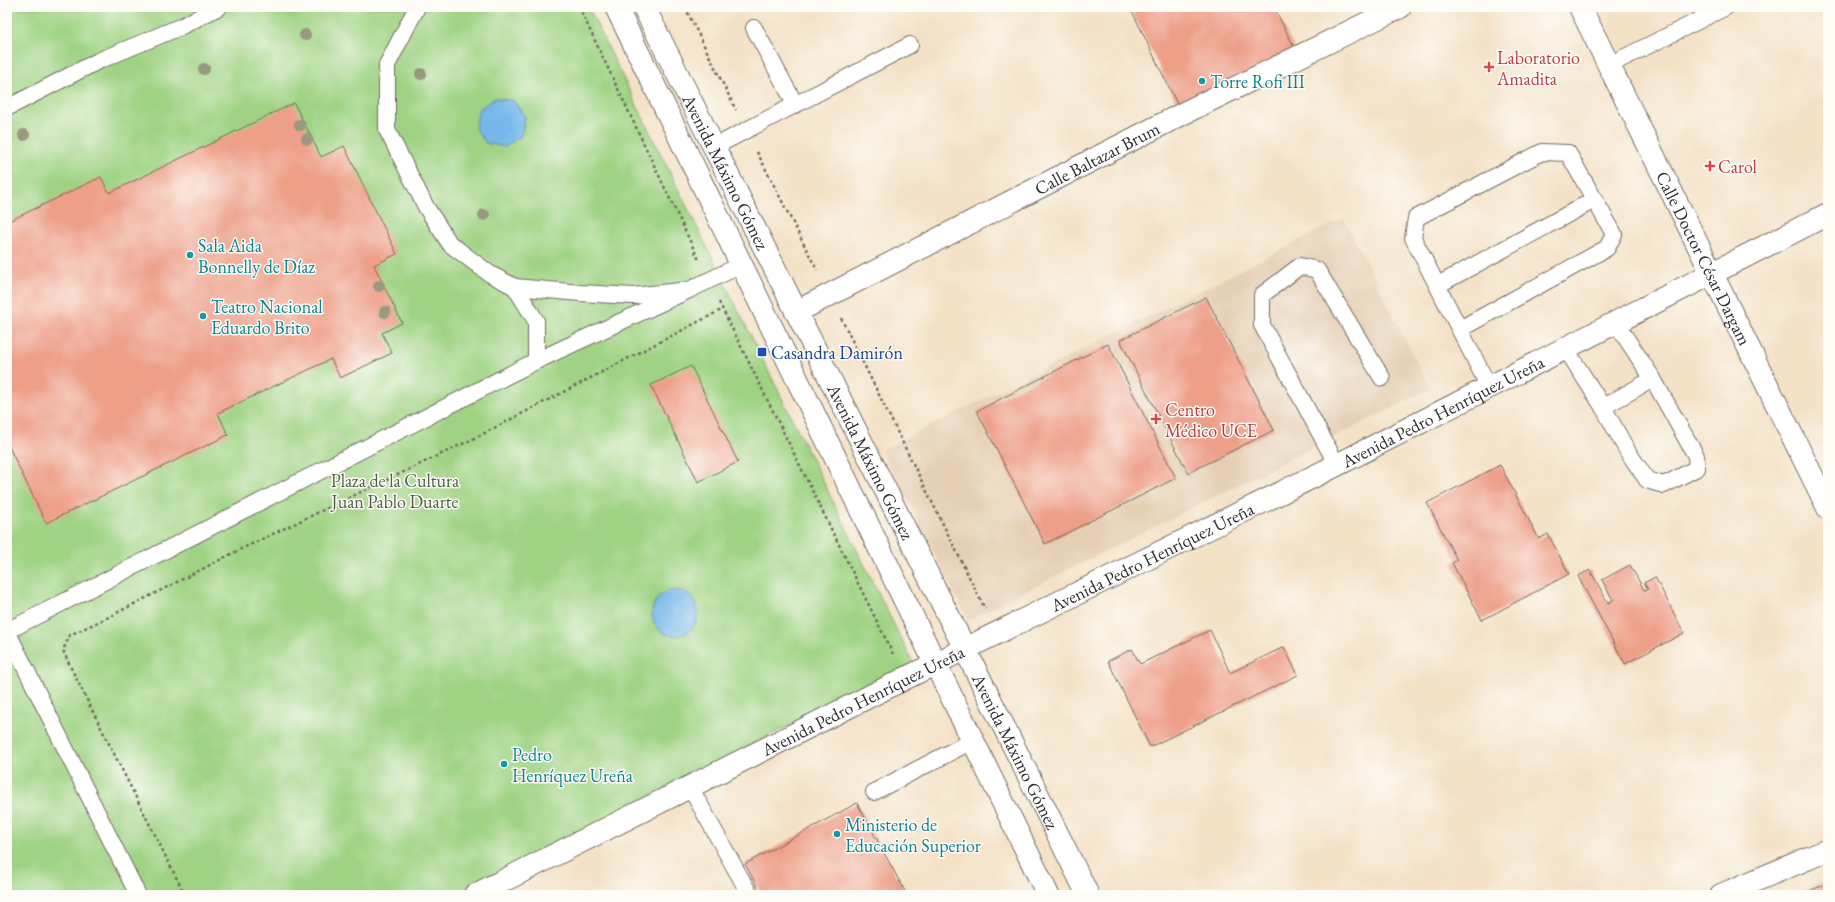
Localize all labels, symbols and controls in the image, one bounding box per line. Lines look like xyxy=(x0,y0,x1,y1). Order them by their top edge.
place label: Laboratorio Amadita xyxy=(1496,46,1580,90)
marker: Laboratorio Amadita xyxy=(1484,62,1494,72)
place label: Torre Rofi III xyxy=(1210,70,1305,93)
marker: Torre Rofi III xyxy=(1197,76,1207,86)
street label: Avenida Máximo Gómez xyxy=(677,89,775,253)
street label: Calle Baltazar Brum xyxy=(1030,116,1163,199)
place label: Carol xyxy=(1718,155,1757,178)
marker: Carol xyxy=(1705,161,1715,171)
street label: Calle Doctor César Dargam xyxy=(1651,167,1757,349)
place label: Sala Aida Bonnelly de Díaz xyxy=(198,234,315,278)
marker: Sala Aida Bonnelly de Díaz xyxy=(185,250,195,260)
place label: Teatro Nacional Eduardo Brito xyxy=(211,295,323,339)
marker: Teatro Nacional Eduardo Brito xyxy=(198,311,208,321)
place label: Casandra Damirón xyxy=(771,341,903,364)
marker: Casandra Damirón xyxy=(756,346,768,358)
street label: Avenida Pedro Henríquez Ureña xyxy=(1337,349,1548,473)
street label: Avenida Máximo Gómez xyxy=(822,379,920,543)
place label: Centro Médico UCE xyxy=(1165,398,1257,442)
marker: Centro Médico UCE xyxy=(1150,413,1162,425)
park label: Plaza de la Cultura Juan Pablo Duarte xyxy=(330,469,460,513)
street label: Avenida Pedro Henríquez Ureña xyxy=(1046,496,1258,617)
street label: Avenida Pedro Henríquez Ureña xyxy=(757,639,969,761)
street label: Avenida Máximo Gómez xyxy=(967,669,1065,833)
place label: Pedro Henríquez Ureña xyxy=(512,743,634,787)
marker: Pedro Henríquez Ureña xyxy=(499,759,509,769)
place label: Ministerio de Educación Superior xyxy=(845,813,981,857)
marker: Ministerio de Educación Superior xyxy=(832,829,842,839)

